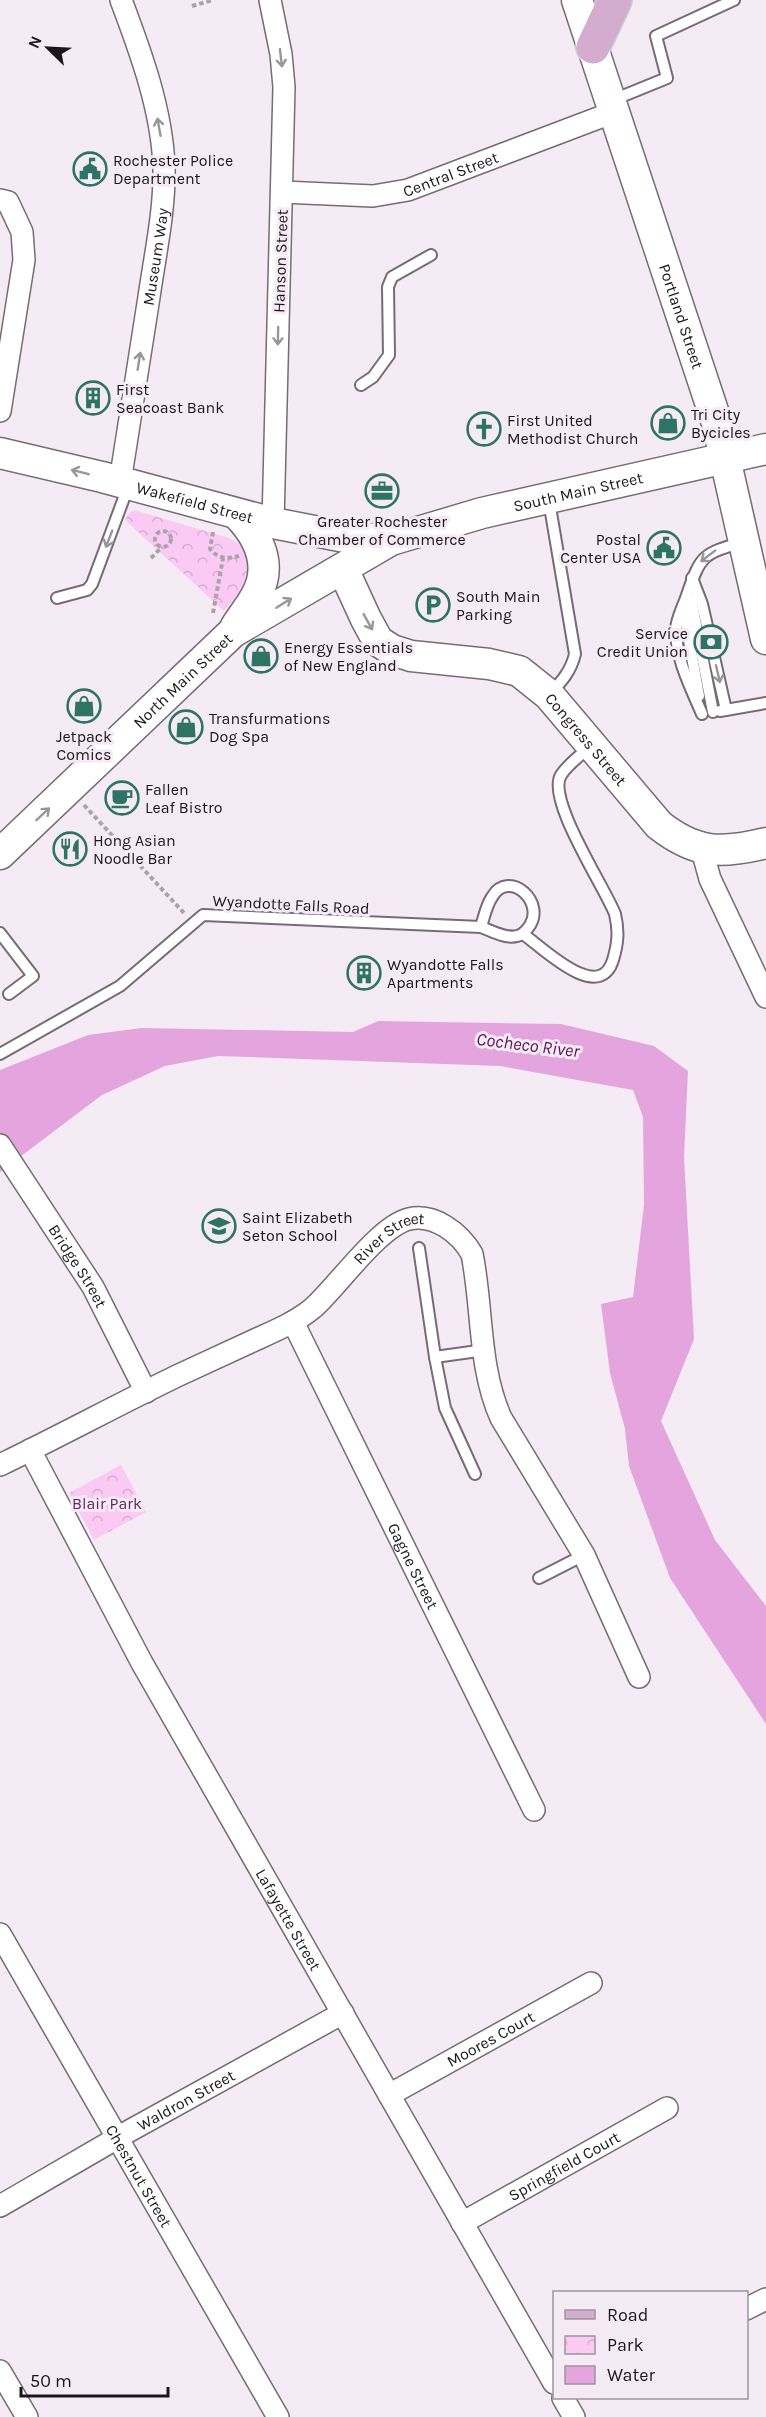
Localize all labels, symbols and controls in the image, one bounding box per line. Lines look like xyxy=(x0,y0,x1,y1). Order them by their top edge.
north arrow xyxy=(18,18,78,78)
text: N xyxy=(24,33,46,51)
one-way arrow xyxy=(275,47,286,67)
one-way arrow xyxy=(153,117,164,137)
street label: Central Street xyxy=(400,148,501,201)
public building icon: Rochester Police Department xyxy=(72,151,108,187)
place label: Rochester Police Department xyxy=(113,151,233,188)
street label: Museum Way xyxy=(139,206,172,307)
street label: Hanson Street xyxy=(269,209,292,313)
street label: Portland Street xyxy=(655,261,707,371)
one-way arrow xyxy=(272,326,284,346)
one-way arrow xyxy=(133,352,144,372)
building icon: First Seacoast Bank xyxy=(75,380,111,416)
place label: First Seacoast Bank xyxy=(116,380,224,417)
shop icon: Tri City Bycicles xyxy=(650,405,686,441)
place label: Tri City Bycicles xyxy=(691,405,751,442)
church icon: First United Methodist Church xyxy=(466,411,502,447)
place label: First United Methodist Church xyxy=(507,411,639,448)
one-way arrow xyxy=(71,465,90,477)
street label: South Main Street xyxy=(512,468,645,516)
office icon: Greater Rochester Chamber of Commerce xyxy=(364,473,400,509)
street label: Wakefield Street xyxy=(134,478,255,527)
place label: Greater Rochester Chamber of Commerce xyxy=(298,512,466,549)
one-way arrow xyxy=(103,529,114,548)
place label: Postal Center USA xyxy=(560,530,641,567)
public building icon: Postal Center USA xyxy=(646,530,682,566)
one-way arrow xyxy=(700,549,716,562)
parking icon: South Main Parking xyxy=(415,587,451,623)
place label: South Main Parking xyxy=(456,587,540,624)
one-way arrow xyxy=(275,597,292,609)
one-way arrow xyxy=(362,613,374,630)
place label: Service Credit Union xyxy=(597,624,688,661)
bank icon: Service Credit Union xyxy=(693,624,729,660)
street label: North Main Street xyxy=(129,629,236,732)
shop icon: Energy Essentials of New England xyxy=(243,638,279,674)
place label: Energy Essentials of New England xyxy=(284,638,413,675)
one-way arrow xyxy=(712,665,724,684)
shop icon: Jetpack Comics xyxy=(66,688,102,724)
street label: Congress Street xyxy=(541,689,631,790)
shop icon: Transfurmations Dog Spa xyxy=(168,709,204,745)
place label: Transfurmations Dog Spa xyxy=(209,709,330,746)
place label: Jetpack Comics xyxy=(56,727,112,764)
cafe icon: Fallen Leaf Bistro xyxy=(104,780,140,816)
place label: Fallen Leaf Bistro xyxy=(145,780,222,817)
one-way arrow xyxy=(35,807,50,821)
restaurant icon: Hong Asian Noodle Bar xyxy=(52,831,88,867)
place label: Hong Asian Noodle Bar xyxy=(93,831,176,868)
street label: Wyandotte Falls Road xyxy=(212,891,370,918)
building icon: Wyandotte Falls Apartments xyxy=(346,955,382,991)
place label: Wyandotte Falls Apartments xyxy=(387,955,504,992)
water label: Cocheco River xyxy=(475,1028,582,1062)
school or university icon: Saint Elizabeth Seton School xyxy=(201,1208,237,1244)
place label: Saint Elizabeth Seton School xyxy=(242,1208,353,1245)
street label: River Street xyxy=(349,1209,425,1268)
street label: Bridge Street xyxy=(44,1221,111,1311)
park label: Blair Park xyxy=(72,1494,142,1513)
street label: Gagne Street xyxy=(384,1520,442,1612)
street label: Lafayette Street xyxy=(252,1865,325,1974)
street label: Moores Court xyxy=(443,2007,538,2071)
street label: Waldron Street xyxy=(134,2066,238,2135)
street label: Chestnut Street xyxy=(102,2121,176,2231)
street label: Springfield Court xyxy=(505,2127,623,2205)
legend xyxy=(553,2291,748,2399)
text: Road xyxy=(607,2304,648,2326)
text: Park xyxy=(607,2334,644,2356)
scale bar xyxy=(21,2360,168,2398)
text: Water xyxy=(607,2364,655,2386)
text: 50 m xyxy=(30,2370,72,2392)

